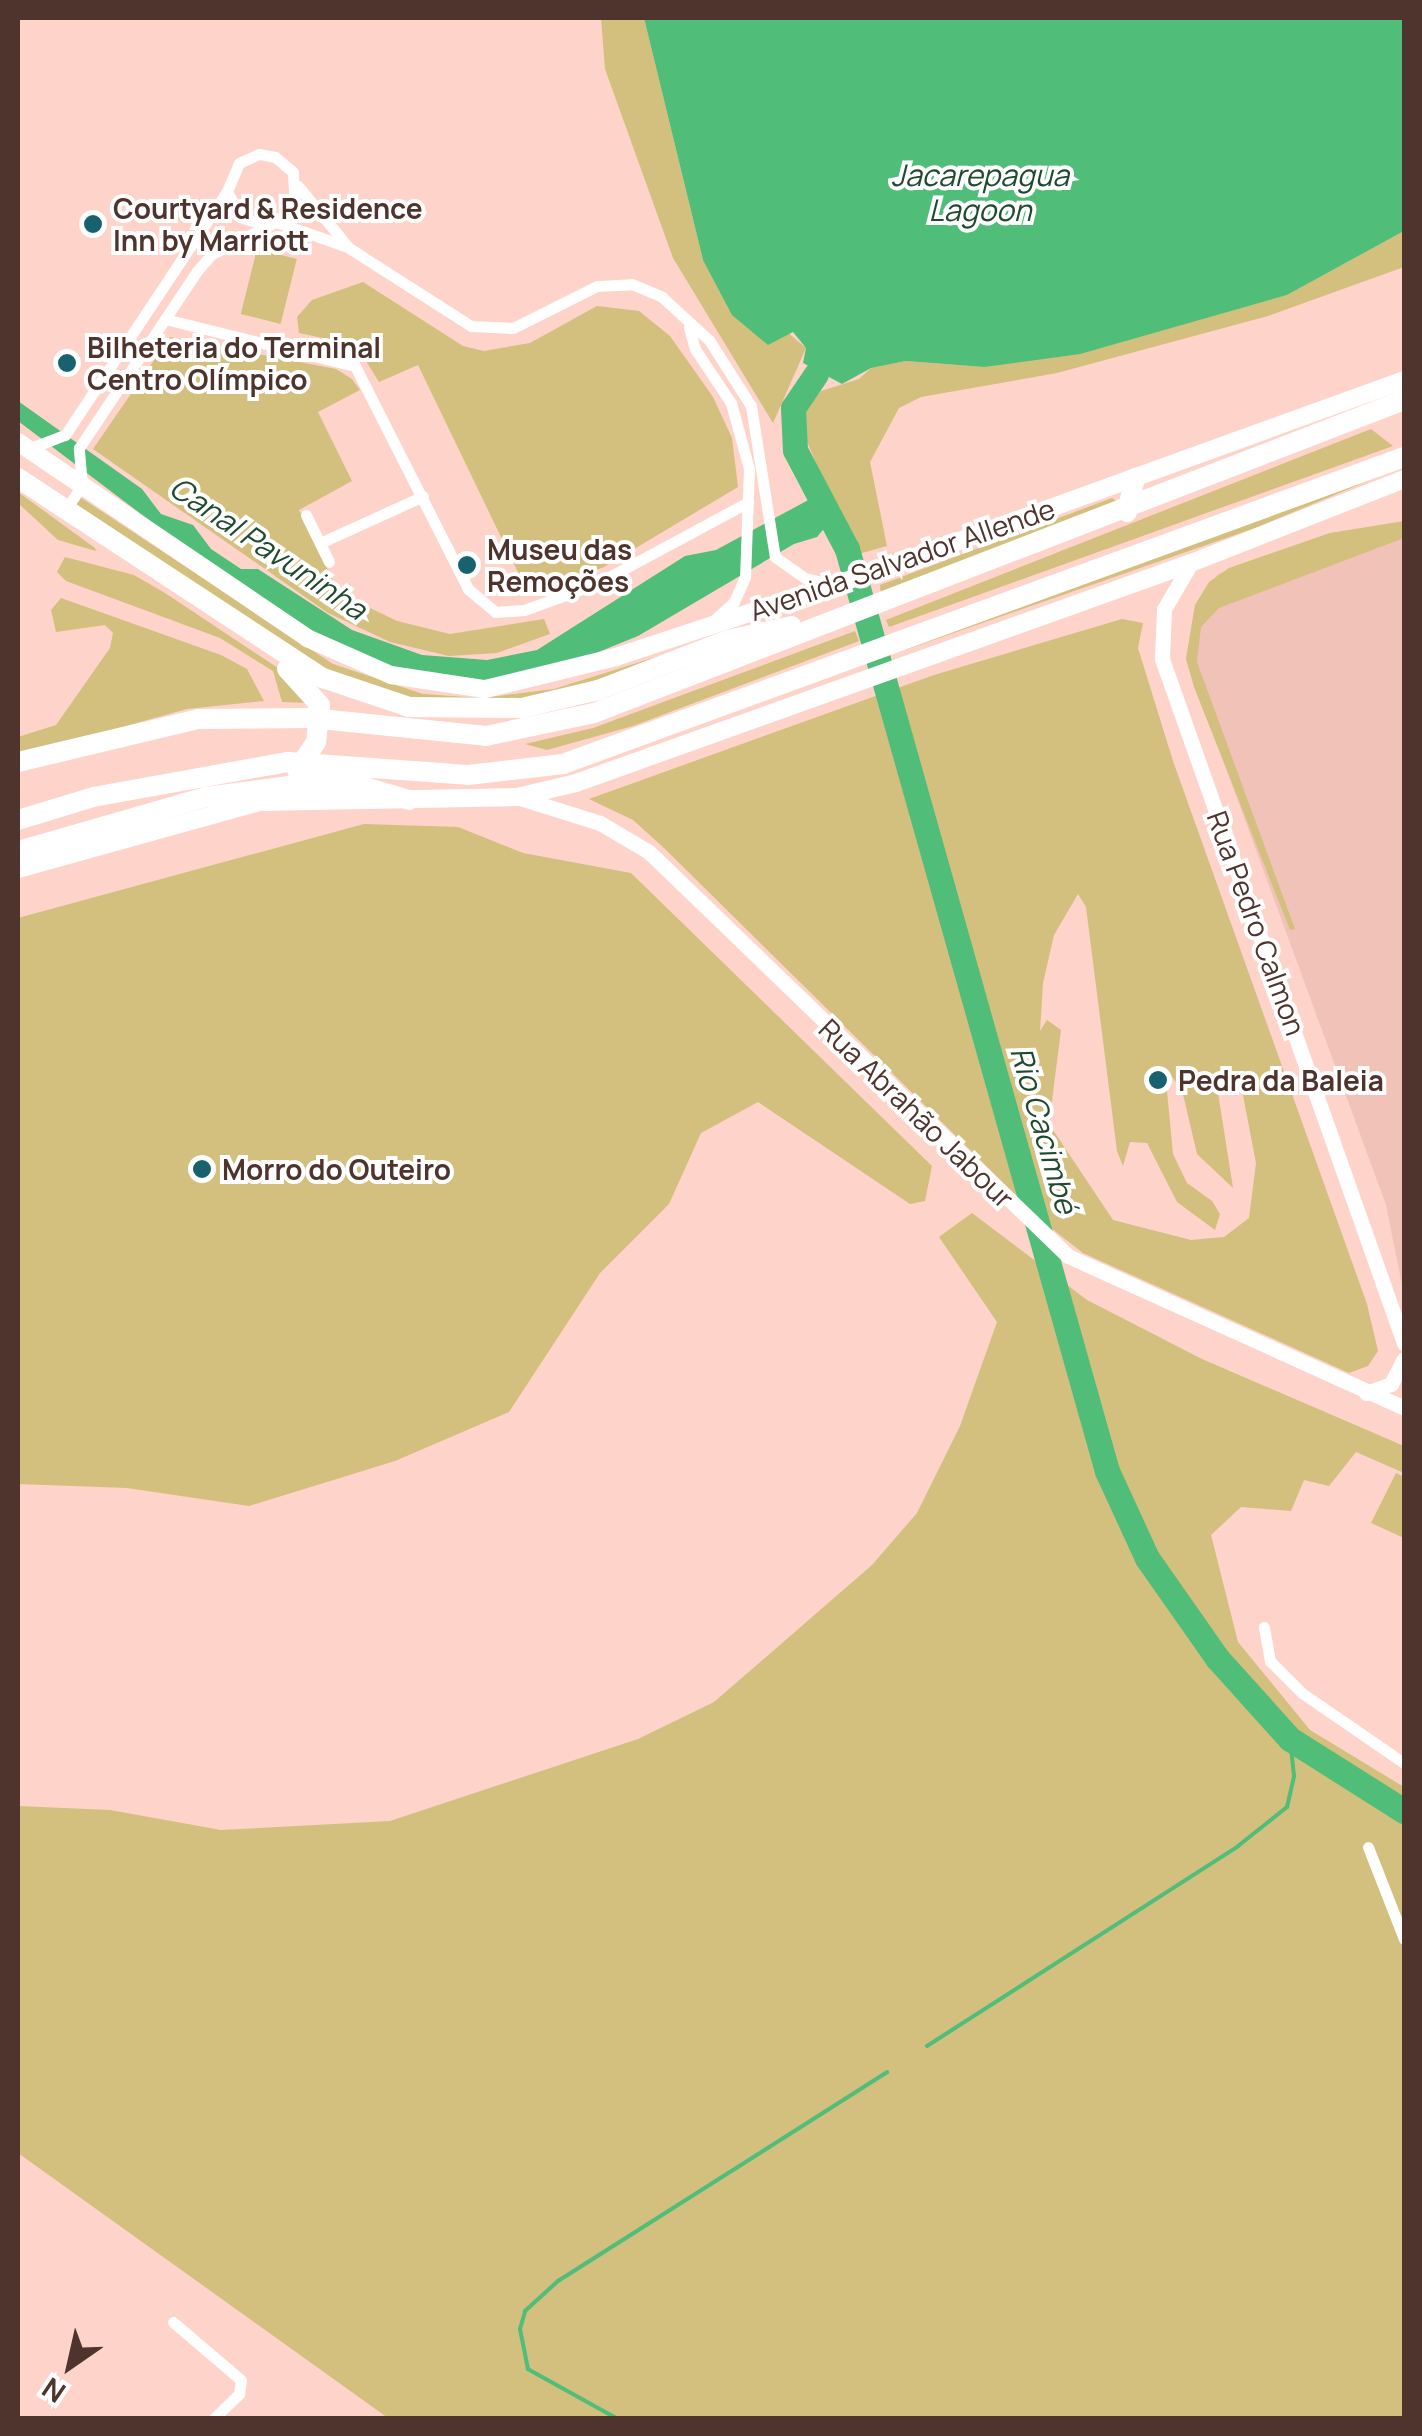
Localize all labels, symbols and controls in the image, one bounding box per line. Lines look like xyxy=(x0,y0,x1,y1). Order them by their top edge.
water label: Jacarepagua Lagoon xyxy=(891,157,1069,228)
place label: Courtyard & Residence Inn by Marriott xyxy=(113,191,423,257)
marker: Courtyard & Residence Inn by Marriott xyxy=(82,213,104,235)
place label: Bilheteria do Terminal Centro Olímpico xyxy=(87,330,381,396)
marker: Bilheteria do Terminal Centro Olímpico xyxy=(56,352,78,374)
water label: Canal Pavuninha xyxy=(163,469,373,627)
street label: Avenida Salvador Allende xyxy=(745,491,1059,627)
place label: Museu das Remoções xyxy=(487,532,632,598)
marker: Museu das Remoções xyxy=(456,554,478,576)
street label: Rua Pedro Calmon xyxy=(1201,806,1313,1040)
street label: Rua Abrahão Jabour xyxy=(813,1011,1021,1215)
water label: Rio Cacimbé xyxy=(1003,1043,1085,1217)
place label: Pedra da Baleia xyxy=(1178,1063,1384,1097)
marker: Pedra da Baleia xyxy=(1147,1069,1169,1091)
place label: Morro do Outeiro xyxy=(222,1152,451,1186)
marker: Morro do Outeiro xyxy=(191,1158,213,1180)
north arrow xyxy=(20,2316,120,2416)
text: N xyxy=(34,2370,72,2412)

